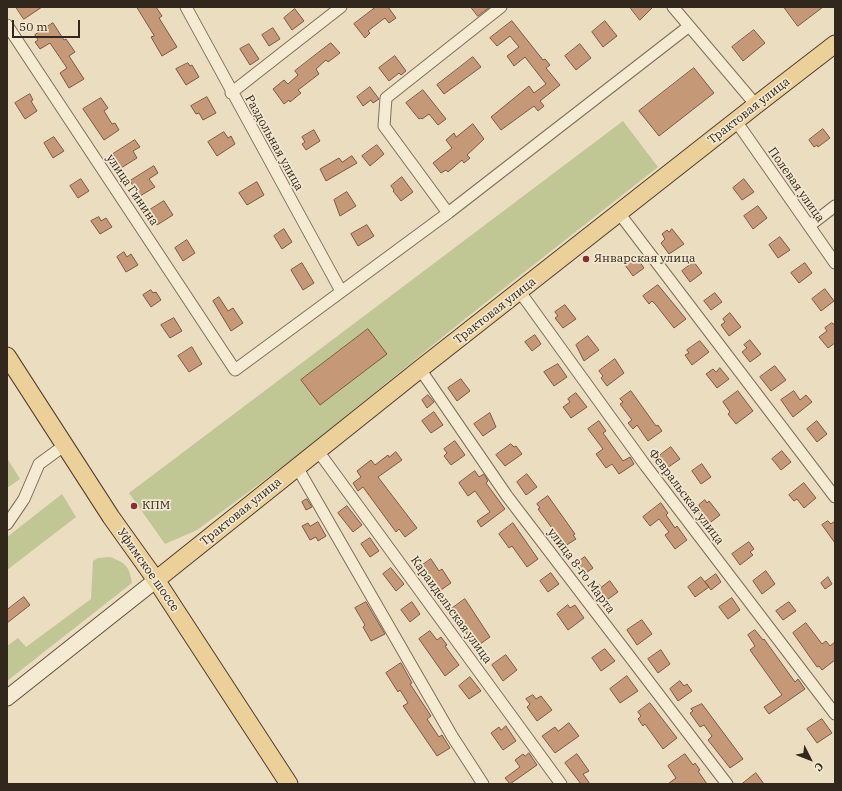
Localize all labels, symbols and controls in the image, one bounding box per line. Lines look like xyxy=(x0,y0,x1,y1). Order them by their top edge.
scale bar xyxy=(14,12,82,38)
text: 50 m xyxy=(19,19,48,34)
street label: Трактовая улица xyxy=(705,74,793,148)
street label: Раздольная улица xyxy=(242,93,306,193)
street label: Полевая улица xyxy=(765,145,827,225)
street label: улица Гинина xyxy=(103,152,161,228)
place label: Январская улица xyxy=(594,252,696,266)
marker: Январская улица xyxy=(581,254,591,264)
street label: Трактовая улица xyxy=(451,274,539,348)
street label: Февральская улица xyxy=(645,446,727,548)
street label: Трактовая улица xyxy=(198,475,284,549)
place label: КПМ xyxy=(142,499,170,513)
marker: КПМ xyxy=(129,501,139,511)
street label: Уфимское шоссе xyxy=(114,526,182,614)
street label: улица 8-го Марта xyxy=(544,526,618,616)
street label: Караидельская улица xyxy=(407,554,495,666)
north arrow xyxy=(790,739,830,779)
text: С xyxy=(811,760,827,774)

